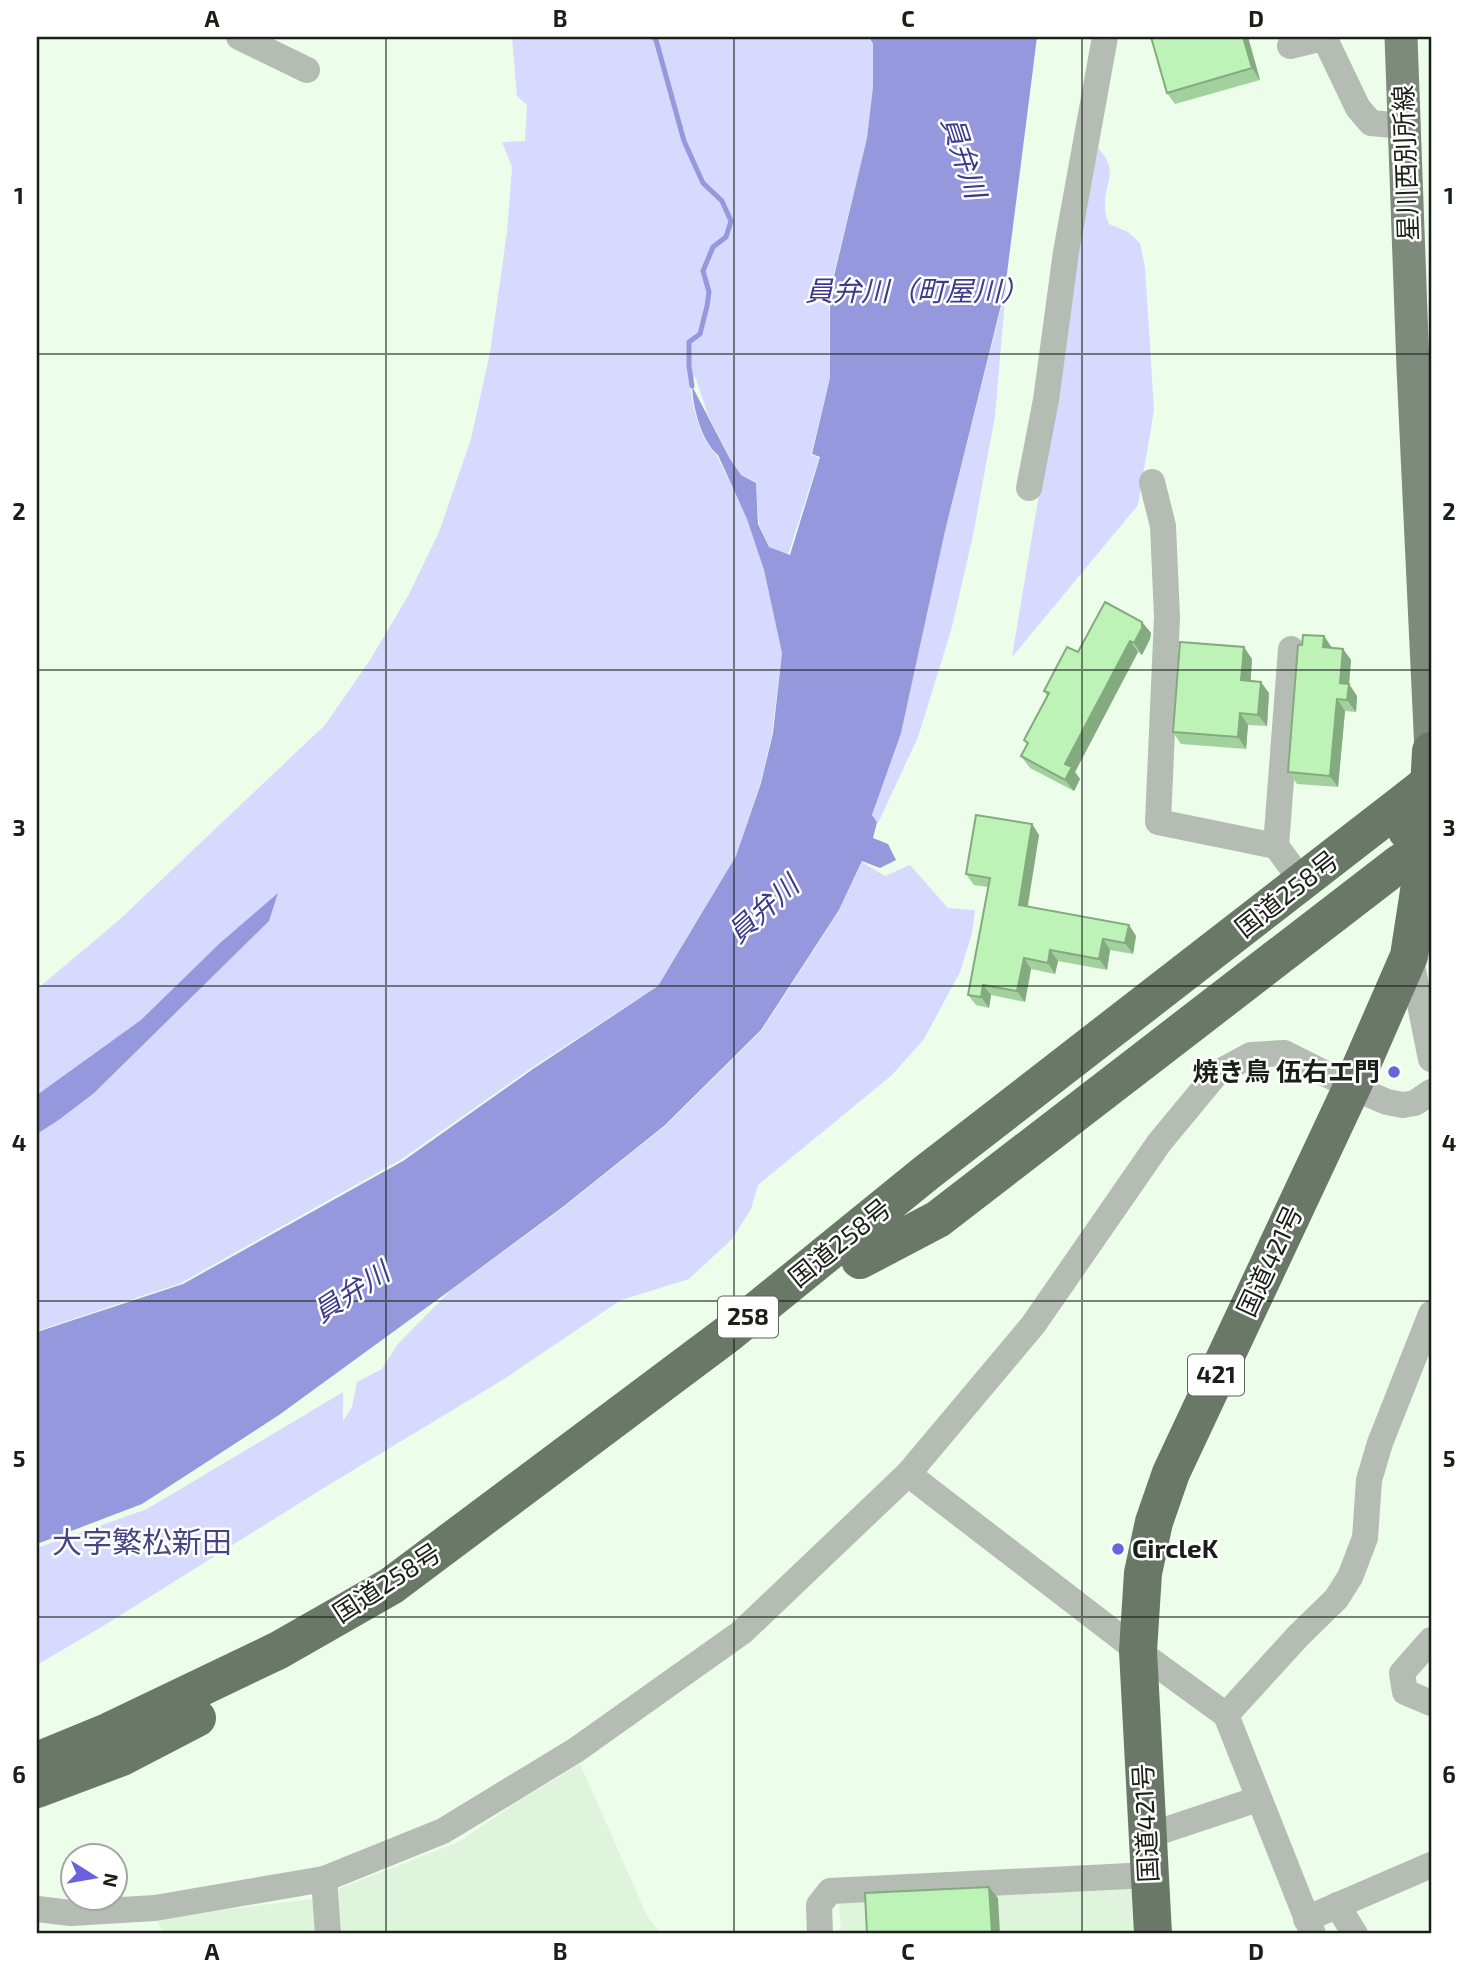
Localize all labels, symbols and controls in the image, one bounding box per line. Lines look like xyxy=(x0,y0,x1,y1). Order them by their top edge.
text: A xyxy=(204,4,220,32)
text: B xyxy=(553,4,567,32)
text: C xyxy=(901,4,915,32)
text: D xyxy=(1248,4,1264,32)
street label: 星川西別所線 xyxy=(1386,85,1423,242)
water label: 員弁川 xyxy=(936,111,995,205)
text: 1 xyxy=(14,181,24,209)
text: 1 xyxy=(1444,181,1454,209)
water label: 員弁川（町屋川） xyxy=(805,273,1029,307)
text: 2 xyxy=(12,497,26,525)
text: 2 xyxy=(1442,497,1456,525)
text: 3 xyxy=(12,813,26,841)
text: 3 xyxy=(1442,813,1456,841)
street label: 国道258号 xyxy=(1228,843,1344,943)
water label: 員弁川 xyxy=(720,866,807,949)
place label: 焼き鳥 伍右エ門 xyxy=(1192,1055,1380,1086)
marker: 焼き鳥 伍右エ門 xyxy=(1386,1064,1402,1080)
text: 4 xyxy=(12,1128,26,1156)
text: 4 xyxy=(1442,1128,1456,1156)
street label: 国道258号 xyxy=(782,1191,896,1292)
street label: 国道421号 xyxy=(1229,1200,1308,1321)
water label: 員弁川 xyxy=(306,1252,397,1328)
road number: 258 xyxy=(718,1296,778,1338)
road number: 421 xyxy=(1188,1354,1244,1395)
text: 5 xyxy=(13,1444,25,1472)
text: 5 xyxy=(1443,1444,1455,1472)
district label: 大字繁松新田 xyxy=(52,1523,232,1559)
place label: CircleK xyxy=(1132,1532,1219,1563)
street label: 国道258号 xyxy=(326,1535,446,1628)
marker: CircleK xyxy=(1110,1541,1126,1557)
text: 6 xyxy=(12,1760,26,1788)
text: 6 xyxy=(1442,1760,1456,1788)
street label: 国道421号 xyxy=(1126,1763,1163,1883)
north arrow xyxy=(60,1842,130,1912)
text: N xyxy=(99,1871,124,1889)
text: A xyxy=(204,1937,220,1965)
text: B xyxy=(553,1937,567,1965)
text: C xyxy=(901,1937,915,1965)
text: D xyxy=(1248,1937,1264,1965)

